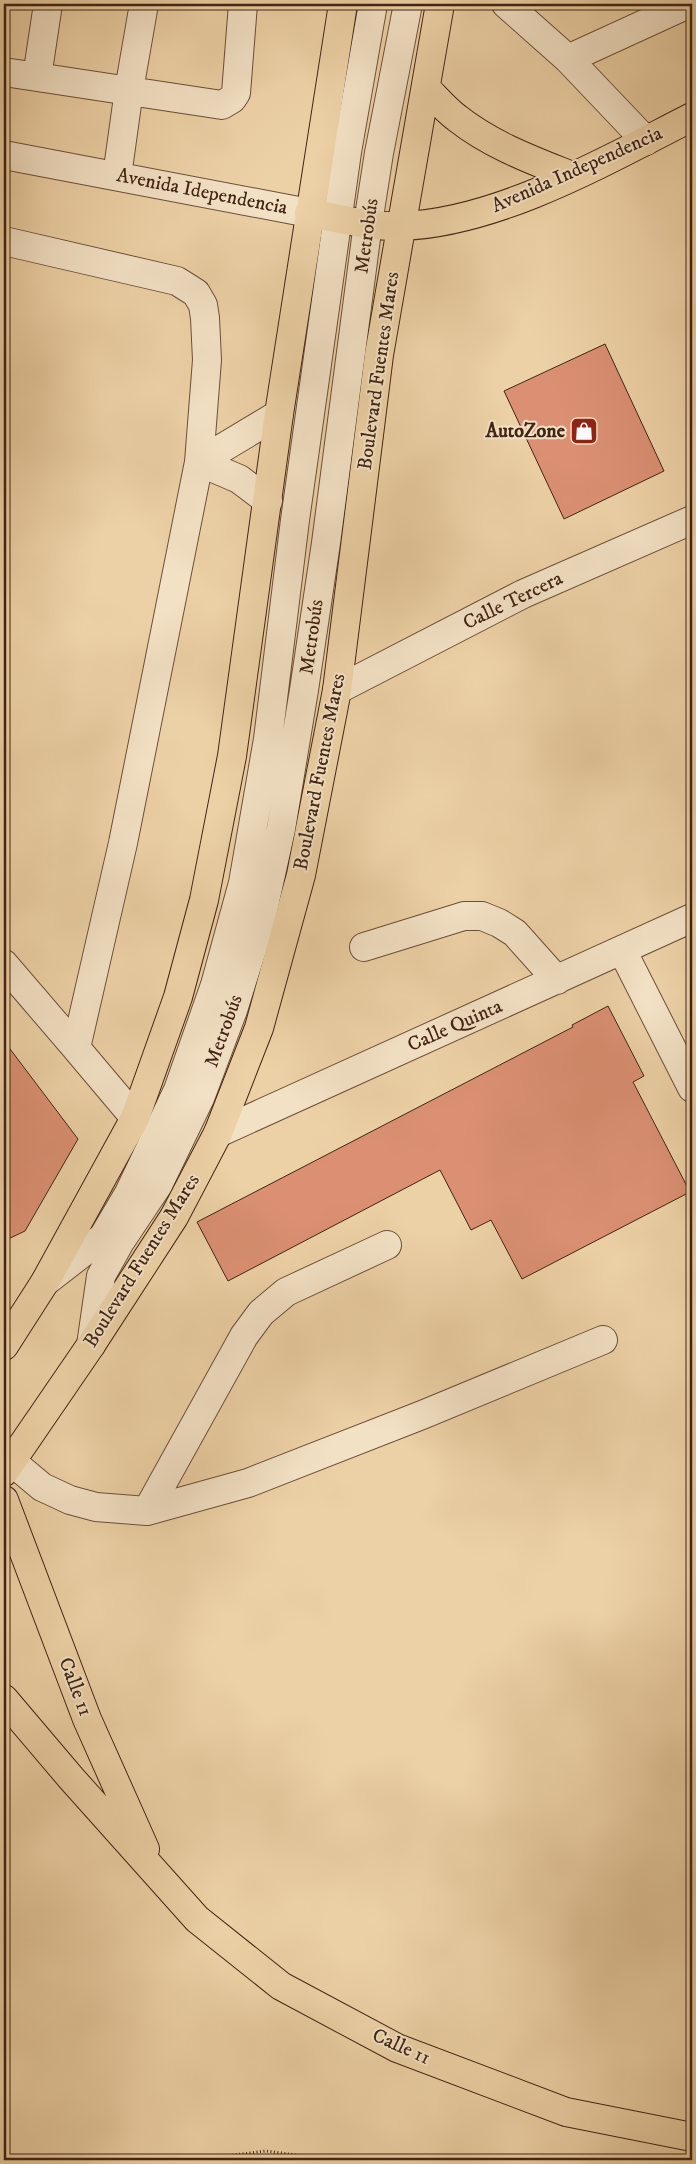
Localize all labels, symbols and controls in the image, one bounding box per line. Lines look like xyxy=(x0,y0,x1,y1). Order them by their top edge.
street label: Avenida Independencia xyxy=(488,121,667,219)
street label: Avenida Idependencia xyxy=(114,163,290,221)
street label: Metrobús xyxy=(349,197,385,275)
street label: Boulevard Fuentes Mares xyxy=(353,270,405,472)
shop icon: AutoZone xyxy=(569,416,599,446)
place label: AutoZone xyxy=(484,419,566,444)
street label: Calle Tercera xyxy=(459,566,567,636)
street label: Metrobús xyxy=(294,598,330,676)
street label: Boulevard Fuentes Mares xyxy=(289,671,351,873)
street label: Metrobús xyxy=(199,991,249,1071)
street label: Calle Quinta xyxy=(404,994,507,1058)
street label: Boulevard Fuentes Mares xyxy=(78,1169,206,1352)
street label: Calle 11 xyxy=(52,1654,98,1720)
street label: Calle 11 xyxy=(368,2023,434,2071)

